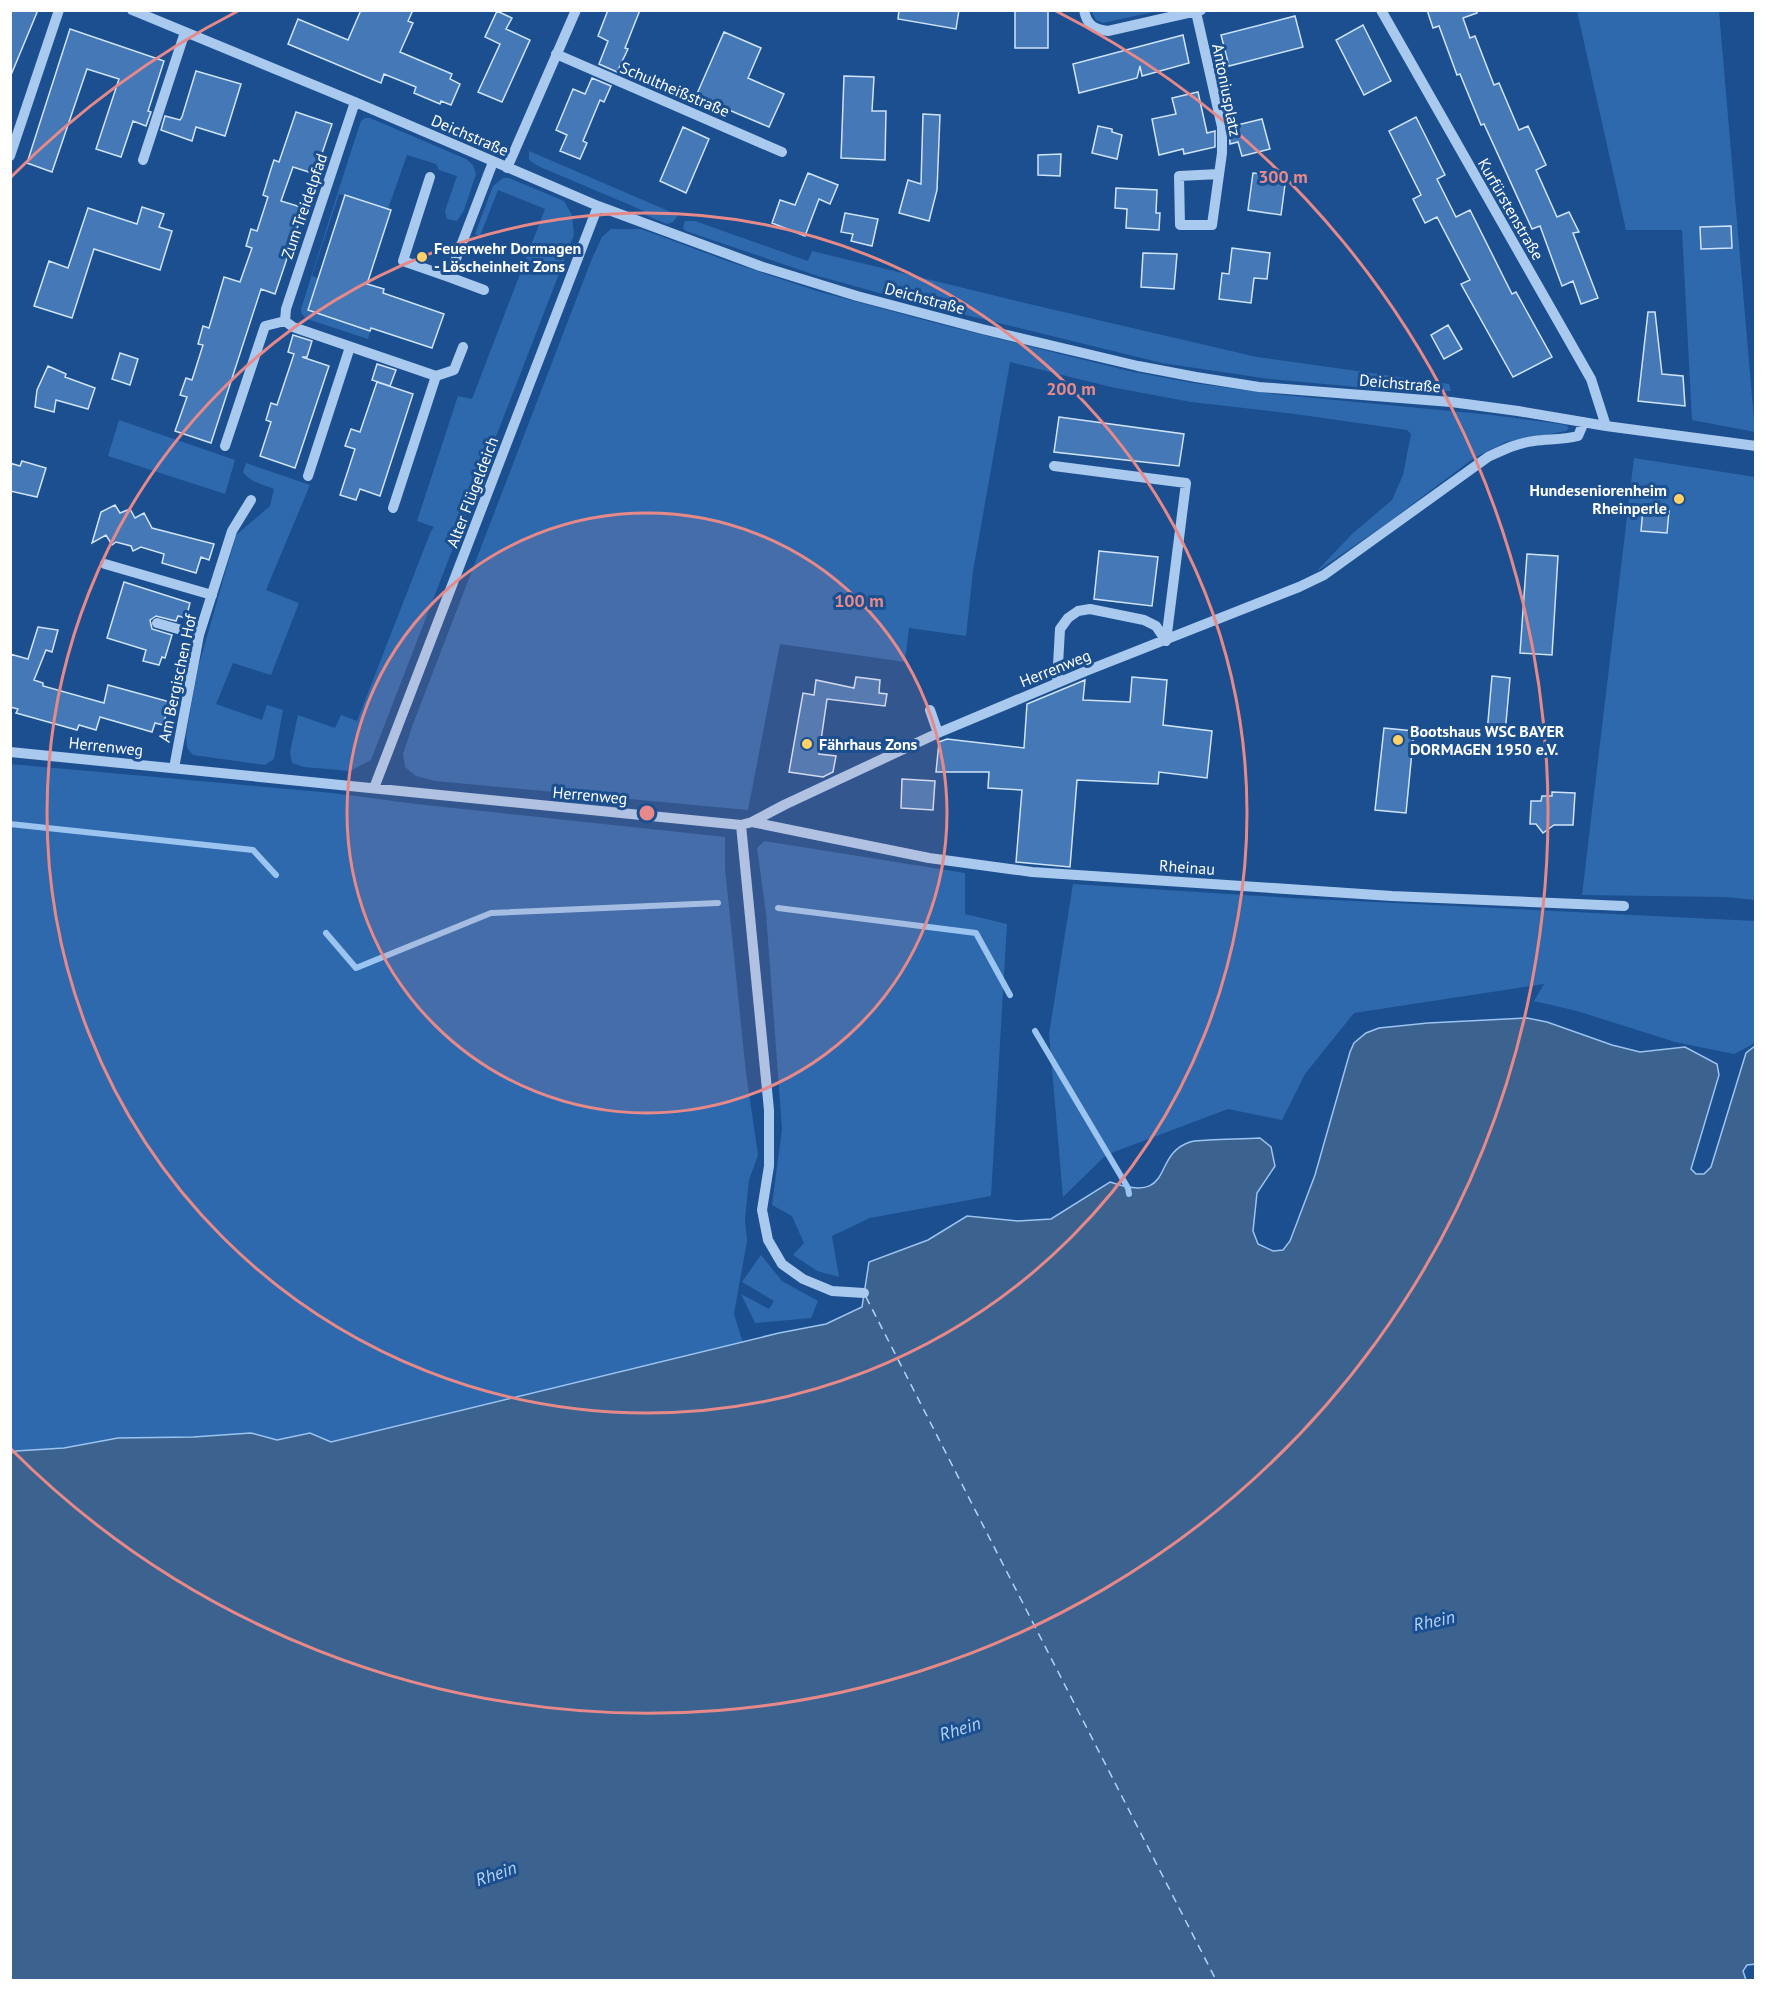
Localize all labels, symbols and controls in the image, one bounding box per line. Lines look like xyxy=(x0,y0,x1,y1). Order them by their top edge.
street label: Antoniusplatz xyxy=(1208,42,1246,138)
street label: Schultheißstraße xyxy=(617,57,733,121)
street label: Deichstraße xyxy=(428,110,512,160)
street label: Zum Treidelpfad xyxy=(277,151,331,261)
street label: Kurfürstenstraße xyxy=(1474,154,1548,264)
text: 300 m xyxy=(1258,165,1308,188)
place label: Feuerwehr Dormagen - Löscheinheit Zons xyxy=(434,238,581,276)
marker: Feuerwehr Dormagen - Löscheinheit Zons xyxy=(415,250,429,264)
street label: Deichstraße xyxy=(883,278,967,318)
street label: Deichstraße xyxy=(1358,369,1442,397)
text: 200 m xyxy=(1046,377,1096,400)
street label: Alter Flügeldeich xyxy=(442,434,502,550)
place label: Hundeseniorenheim Rheinperle xyxy=(1530,480,1667,518)
marker: Hundeseniorenheim Rheinperle xyxy=(1672,492,1686,506)
text: 100 m xyxy=(834,589,884,612)
street label: Am Bergischen Hof xyxy=(154,611,201,744)
street label: Herrenweg xyxy=(1017,645,1093,691)
place label: Bootshaus WSC BAYER DORMAGEN 1950 e.V. xyxy=(1410,721,1565,759)
street label: Herrenweg xyxy=(68,732,144,760)
marker: Bootshaus WSC BAYER DORMAGEN 1950 e.V. xyxy=(1391,733,1405,747)
place label: Fährhaus Zons xyxy=(819,734,918,754)
marker: Fährhaus Zons xyxy=(800,737,814,751)
street label: Herrenweg xyxy=(552,782,628,808)
centre of rings xyxy=(637,803,657,823)
street label: Rheinau xyxy=(1158,855,1216,879)
water label: Rhein xyxy=(1411,1605,1457,1636)
water label: Rhein xyxy=(936,1711,983,1746)
water label: Rhein xyxy=(472,1856,520,1891)

